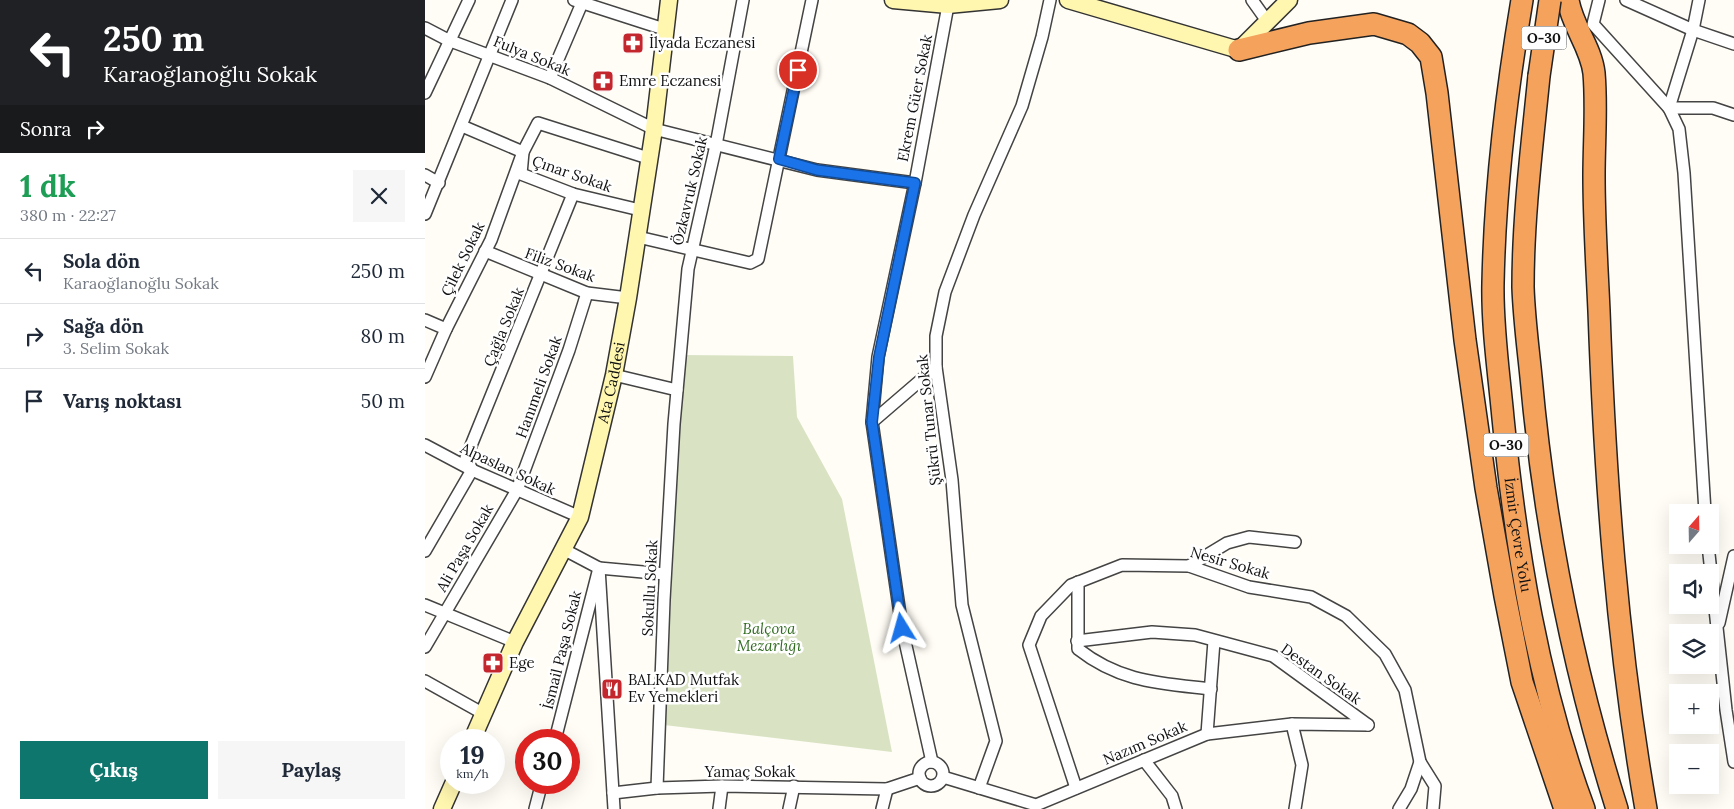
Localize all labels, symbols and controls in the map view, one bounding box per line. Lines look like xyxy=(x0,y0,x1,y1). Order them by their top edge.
text: 250 m xyxy=(103,16,204,61)
icon: left xyxy=(20,20,85,85)
road number: O-30 xyxy=(1521,26,1567,49)
street label: Fulya Sokak xyxy=(491,31,574,80)
pharmacy icon: İlyada Eczanesi xyxy=(621,31,645,55)
place label: İlyada Eczanesi xyxy=(649,33,755,52)
street label: Ekrem Güer Sokak xyxy=(893,33,936,163)
pin xyxy=(777,49,819,91)
icon: arrive xyxy=(784,56,812,84)
text: Karaoğlanoğlu Sokak xyxy=(103,60,317,88)
pharmacy icon: Emre Eczanesi xyxy=(591,69,615,93)
place label: Emre Eczanesi xyxy=(619,71,721,90)
icon: right xyxy=(81,115,109,143)
text: Sonra xyxy=(20,117,71,141)
street label: Özkavruk Sokak xyxy=(668,134,711,247)
street label: Çınar Sokak xyxy=(530,151,615,196)
text: 1 dk xyxy=(20,167,76,205)
button: close xyxy=(353,170,405,222)
text: 380 m · 22:27 xyxy=(20,205,116,225)
street label: Çilek Sokak xyxy=(436,219,489,299)
street label: Filiz Sokak xyxy=(522,243,598,286)
text: Sola dön xyxy=(63,249,140,273)
icon: left xyxy=(20,257,48,285)
text: 250 m xyxy=(351,259,405,283)
text: Karaoğlanoğlu Sokak xyxy=(63,273,219,293)
street label: Çağla Sokak xyxy=(479,284,528,369)
text: Sağa dön xyxy=(63,314,144,338)
icon: right xyxy=(20,322,48,350)
text: 80 m xyxy=(361,324,405,348)
street label: Hanımeli Sokak xyxy=(511,333,566,441)
text: 3. Selim Sokak xyxy=(63,338,169,358)
street label: Ata Caddesi xyxy=(593,340,629,426)
street label: Şükrü Tunar Sokak xyxy=(912,354,945,486)
icon: arrive xyxy=(20,387,48,415)
text: Varış noktası xyxy=(63,389,182,413)
text: 50 m xyxy=(361,389,405,413)
road number: O-30 xyxy=(1483,434,1529,456)
street label: Alpaslan Sokak xyxy=(457,438,559,499)
street label: İzmir Çevre Yolu xyxy=(1501,476,1536,594)
street label: Ali Paşa Sokak xyxy=(431,501,497,596)
north arrow xyxy=(1669,504,1719,554)
map controls xyxy=(1669,504,1719,794)
street label: Sokullu Sokak xyxy=(637,539,662,637)
street label: Nesir Sokak xyxy=(1188,542,1272,583)
button: sound xyxy=(1669,564,1719,614)
street label: İsmail Paşa Sokak xyxy=(538,589,585,711)
position arrow xyxy=(875,601,927,653)
park label: Balçova Mezarlığı xyxy=(737,619,801,655)
button: layers xyxy=(1669,624,1719,674)
street label: Destan Sokak xyxy=(1277,639,1365,708)
pharmacy icon: Ege xyxy=(481,651,505,675)
place label: Ege xyxy=(509,653,535,672)
place label: BALKAD Mutfak Ev Yemekleri xyxy=(628,670,739,706)
restaurant icon: BALKAD Mutfak Ev Yemekleri xyxy=(600,677,624,701)
button: + xyxy=(1669,684,1719,734)
street label: Nazım Sokak xyxy=(1100,716,1190,769)
speed limit sign: 30 xyxy=(515,729,580,794)
text: 19 xyxy=(460,739,485,771)
button: Çıkış xyxy=(20,741,208,799)
button: Paylaş xyxy=(218,741,405,799)
button: − xyxy=(1669,744,1719,794)
street label: Yamaç Sokak xyxy=(704,762,795,781)
text: km/h xyxy=(456,766,489,781)

